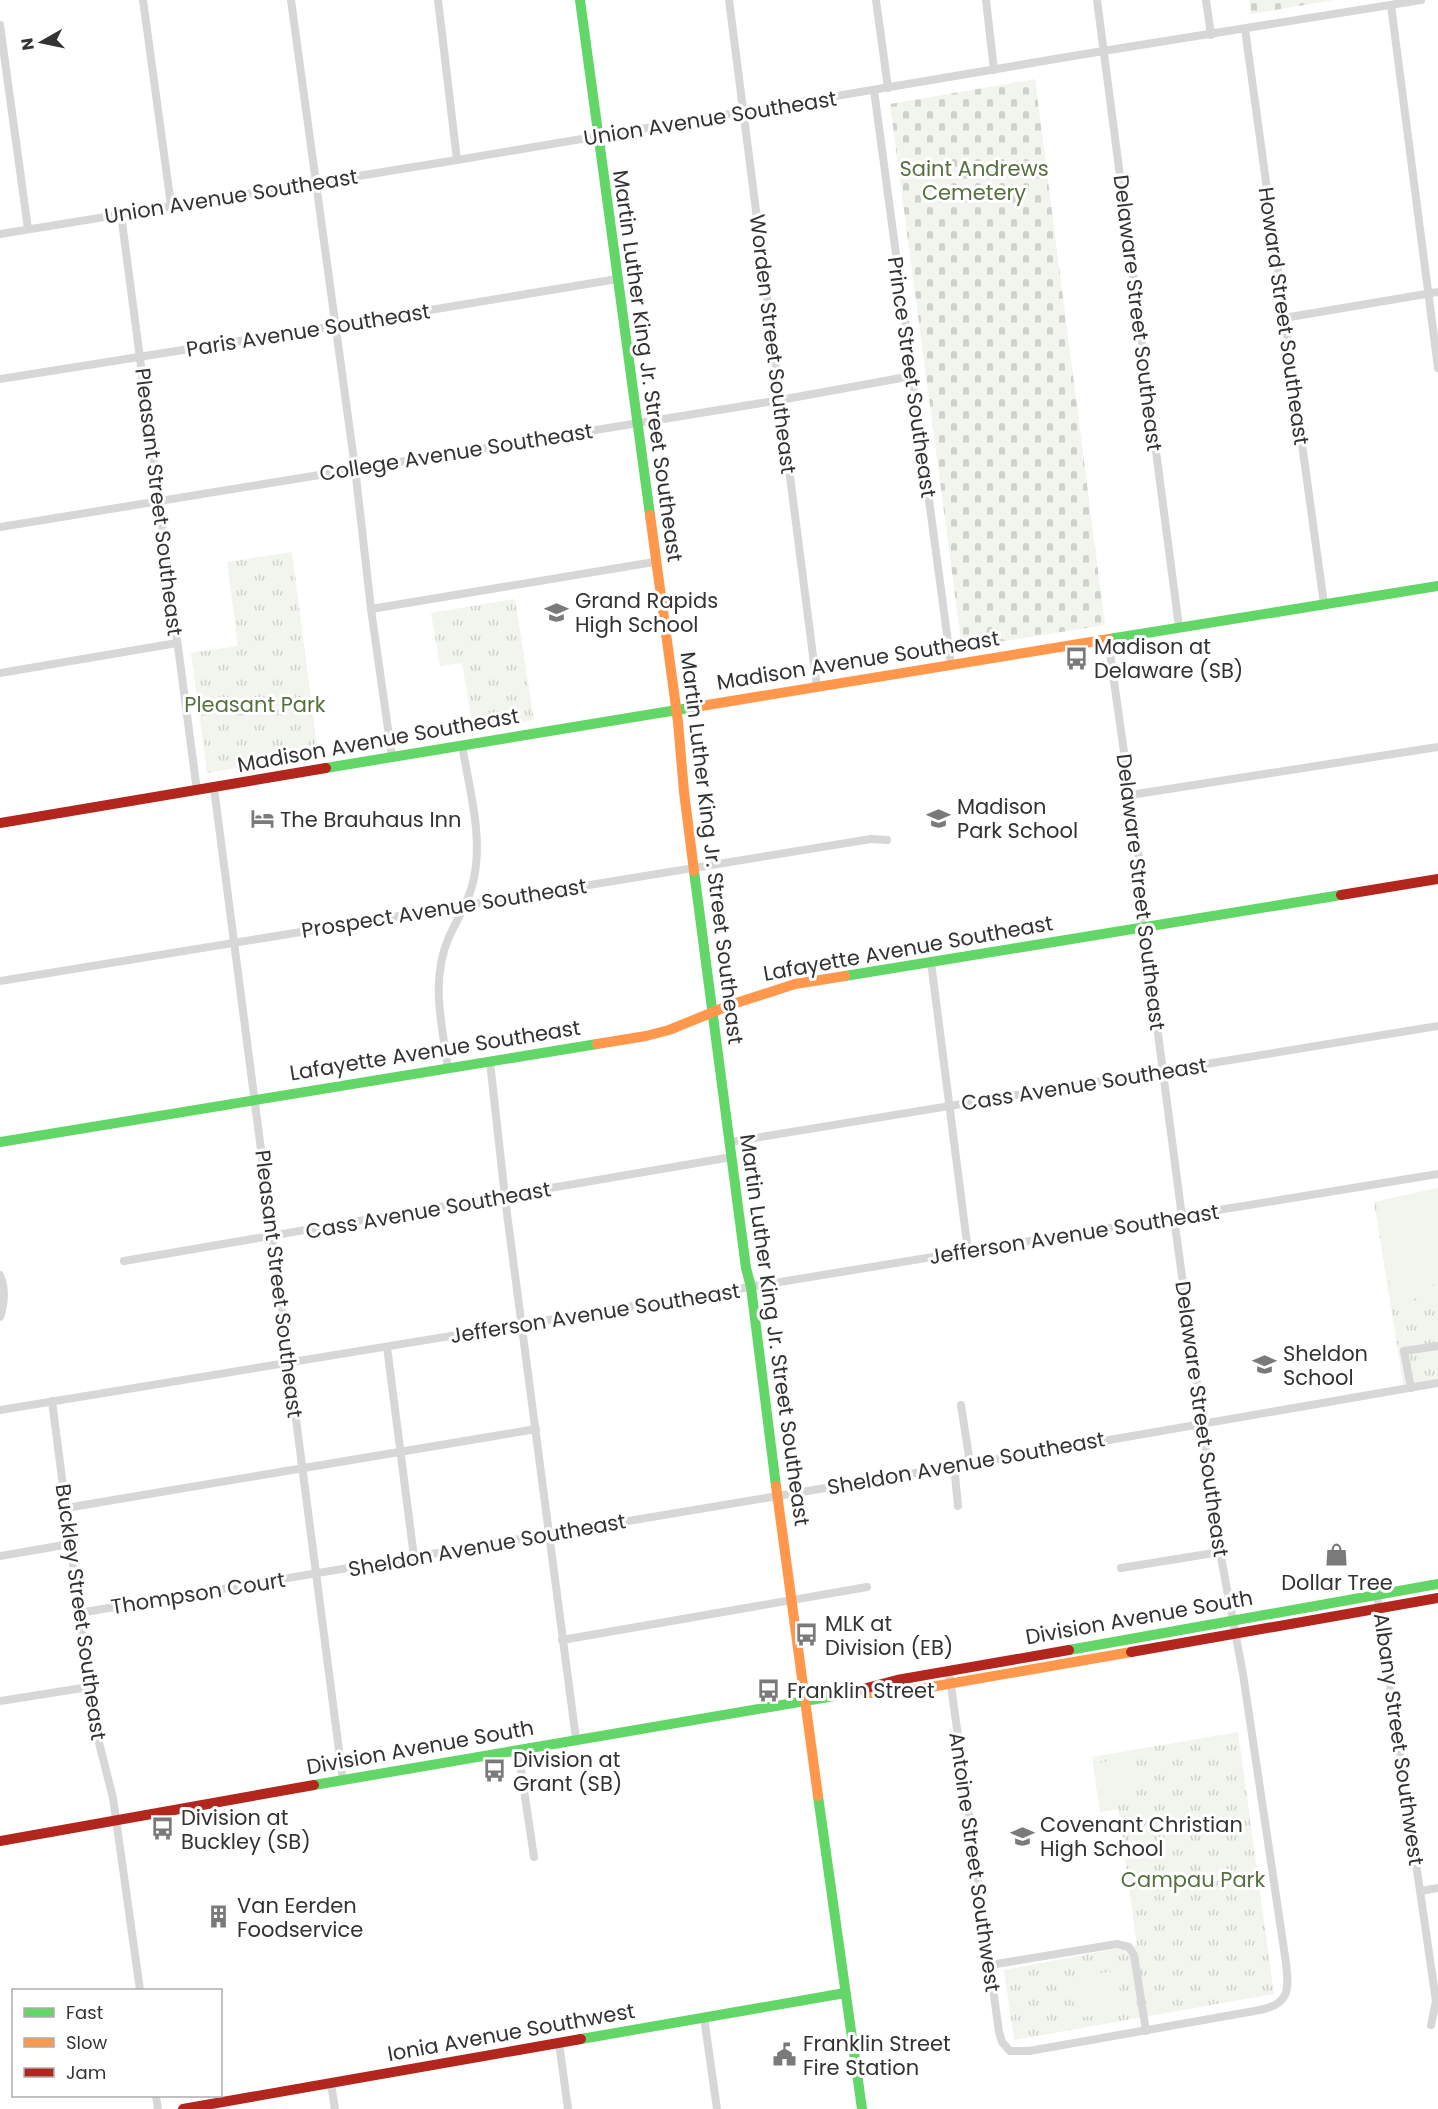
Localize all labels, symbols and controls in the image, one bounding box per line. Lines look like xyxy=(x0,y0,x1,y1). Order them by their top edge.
north arrow xyxy=(12,12,72,72)
text: N xyxy=(15,37,40,52)
street label: Union Avenue Southeast xyxy=(581,84,839,152)
park label: Saint Andrews Cemetery xyxy=(899,154,1049,207)
street label: Union Avenue Southeast xyxy=(102,162,360,230)
street label: Martin Luther King Jr. Street Southeast xyxy=(606,168,690,564)
street label: Delaware Street Southeast xyxy=(1107,173,1169,453)
street label: Howard Street Southeast xyxy=(1252,185,1316,447)
street label: Worden Street Southeast xyxy=(743,213,803,475)
street label: Prince Street Southeast xyxy=(881,255,943,499)
street label: Paris Avenue Southeast xyxy=(184,296,432,364)
street label: Pleasant Street Southeast xyxy=(128,366,190,638)
street label: College Avenue Southeast xyxy=(317,416,595,488)
place label: Grand Rapids High School xyxy=(575,586,718,639)
school or university icon: Grand Rapids High School xyxy=(544,599,570,625)
street label: Madison Avenue Southeast xyxy=(715,623,1001,697)
place label: Madison at Delaware (SB) xyxy=(1094,632,1243,685)
bus stop icon: Madison at Delaware (SB) xyxy=(1063,645,1089,671)
street label: Martin Luther King Jr. Street Southeast xyxy=(674,650,750,1046)
park label: Pleasant Park xyxy=(184,690,326,719)
street label: Madison Avenue Southeast xyxy=(235,701,521,779)
street label: Delaware Street Southeast xyxy=(1110,752,1172,1032)
place label: Madison Park School xyxy=(957,792,1078,845)
place label: The Brauhaus Inn xyxy=(280,805,461,834)
school or university icon: Madison Park School xyxy=(926,805,952,831)
hotel icon: The Brauhaus Inn xyxy=(249,806,275,832)
street label: Prospect Avenue Southeast xyxy=(299,871,589,945)
street label: Lafayette Avenue Southeast xyxy=(761,908,1055,988)
street label: Lafayette Avenue Southeast xyxy=(288,1013,582,1087)
street label: Cass Avenue Southeast xyxy=(959,1050,1209,1118)
street label: Martin Luther King Jr. Street Southeast xyxy=(733,1132,817,1528)
street label: Pleasant Street Southeast xyxy=(248,1148,310,1420)
street label: Cass Avenue Southeast xyxy=(303,1174,553,1246)
street label: Jefferson Avenue Southeast xyxy=(927,1197,1221,1271)
street label: Jefferson Avenue Southeast xyxy=(448,1276,742,1350)
street label: Delaware Street Southeast xyxy=(1168,1279,1236,1559)
place label: Sheldon School xyxy=(1283,1339,1368,1392)
school or university icon: Sheldon School xyxy=(1252,1352,1278,1378)
street label: Sheldon Avenue Southeast xyxy=(825,1424,1107,1502)
street label: Buckley Street Southeast xyxy=(49,1482,113,1742)
street label: Sheldon Avenue Southeast xyxy=(346,1506,628,1584)
shop icon: Dollar Tree xyxy=(1324,1541,1350,1567)
street label: Thompson Court xyxy=(109,1565,287,1621)
place label: Dollar Tree xyxy=(1281,1568,1393,1597)
street label: Division Avenue South xyxy=(1023,1583,1255,1651)
place label: MLK at Division (EB) xyxy=(825,1609,953,1662)
street label: Albany Street Southwest xyxy=(1367,1611,1431,1867)
bus stop icon: MLK at Division (EB) xyxy=(794,1622,820,1648)
place label: Franklin Street xyxy=(787,1676,935,1705)
bus stop icon: Franklin Street xyxy=(756,1677,782,1703)
street label: Division Avenue South xyxy=(304,1713,536,1781)
street label: Antoine Street Southwest xyxy=(942,1730,1008,1994)
place label: Division at Grant (SB) xyxy=(513,1745,622,1798)
bus stop icon: Division at Grant (SB) xyxy=(482,1758,508,1784)
place label: Division at Buckley (SB) xyxy=(181,1803,311,1856)
place label: Covenant Christian High School xyxy=(1040,1810,1243,1863)
bus stop icon: Division at Buckley (SB) xyxy=(150,1816,176,1842)
school or university icon: Covenant Christian High School xyxy=(1009,1823,1035,1849)
park label: Campau Park xyxy=(1121,1865,1265,1894)
place label: Van Eerden Foodservice xyxy=(237,1891,363,1944)
building icon: Van Eerden Foodservice xyxy=(206,1904,232,1930)
legend xyxy=(12,1989,222,2097)
street label: Ionia Avenue Southwest xyxy=(385,1996,637,2068)
text: Fast xyxy=(66,2000,103,2025)
place label: Franklin Street Fire Station xyxy=(803,2029,951,2082)
text: Slow xyxy=(66,2030,108,2055)
public building icon: Franklin Street Fire Station xyxy=(772,2042,798,2068)
text: Jam xyxy=(66,2060,106,2085)

